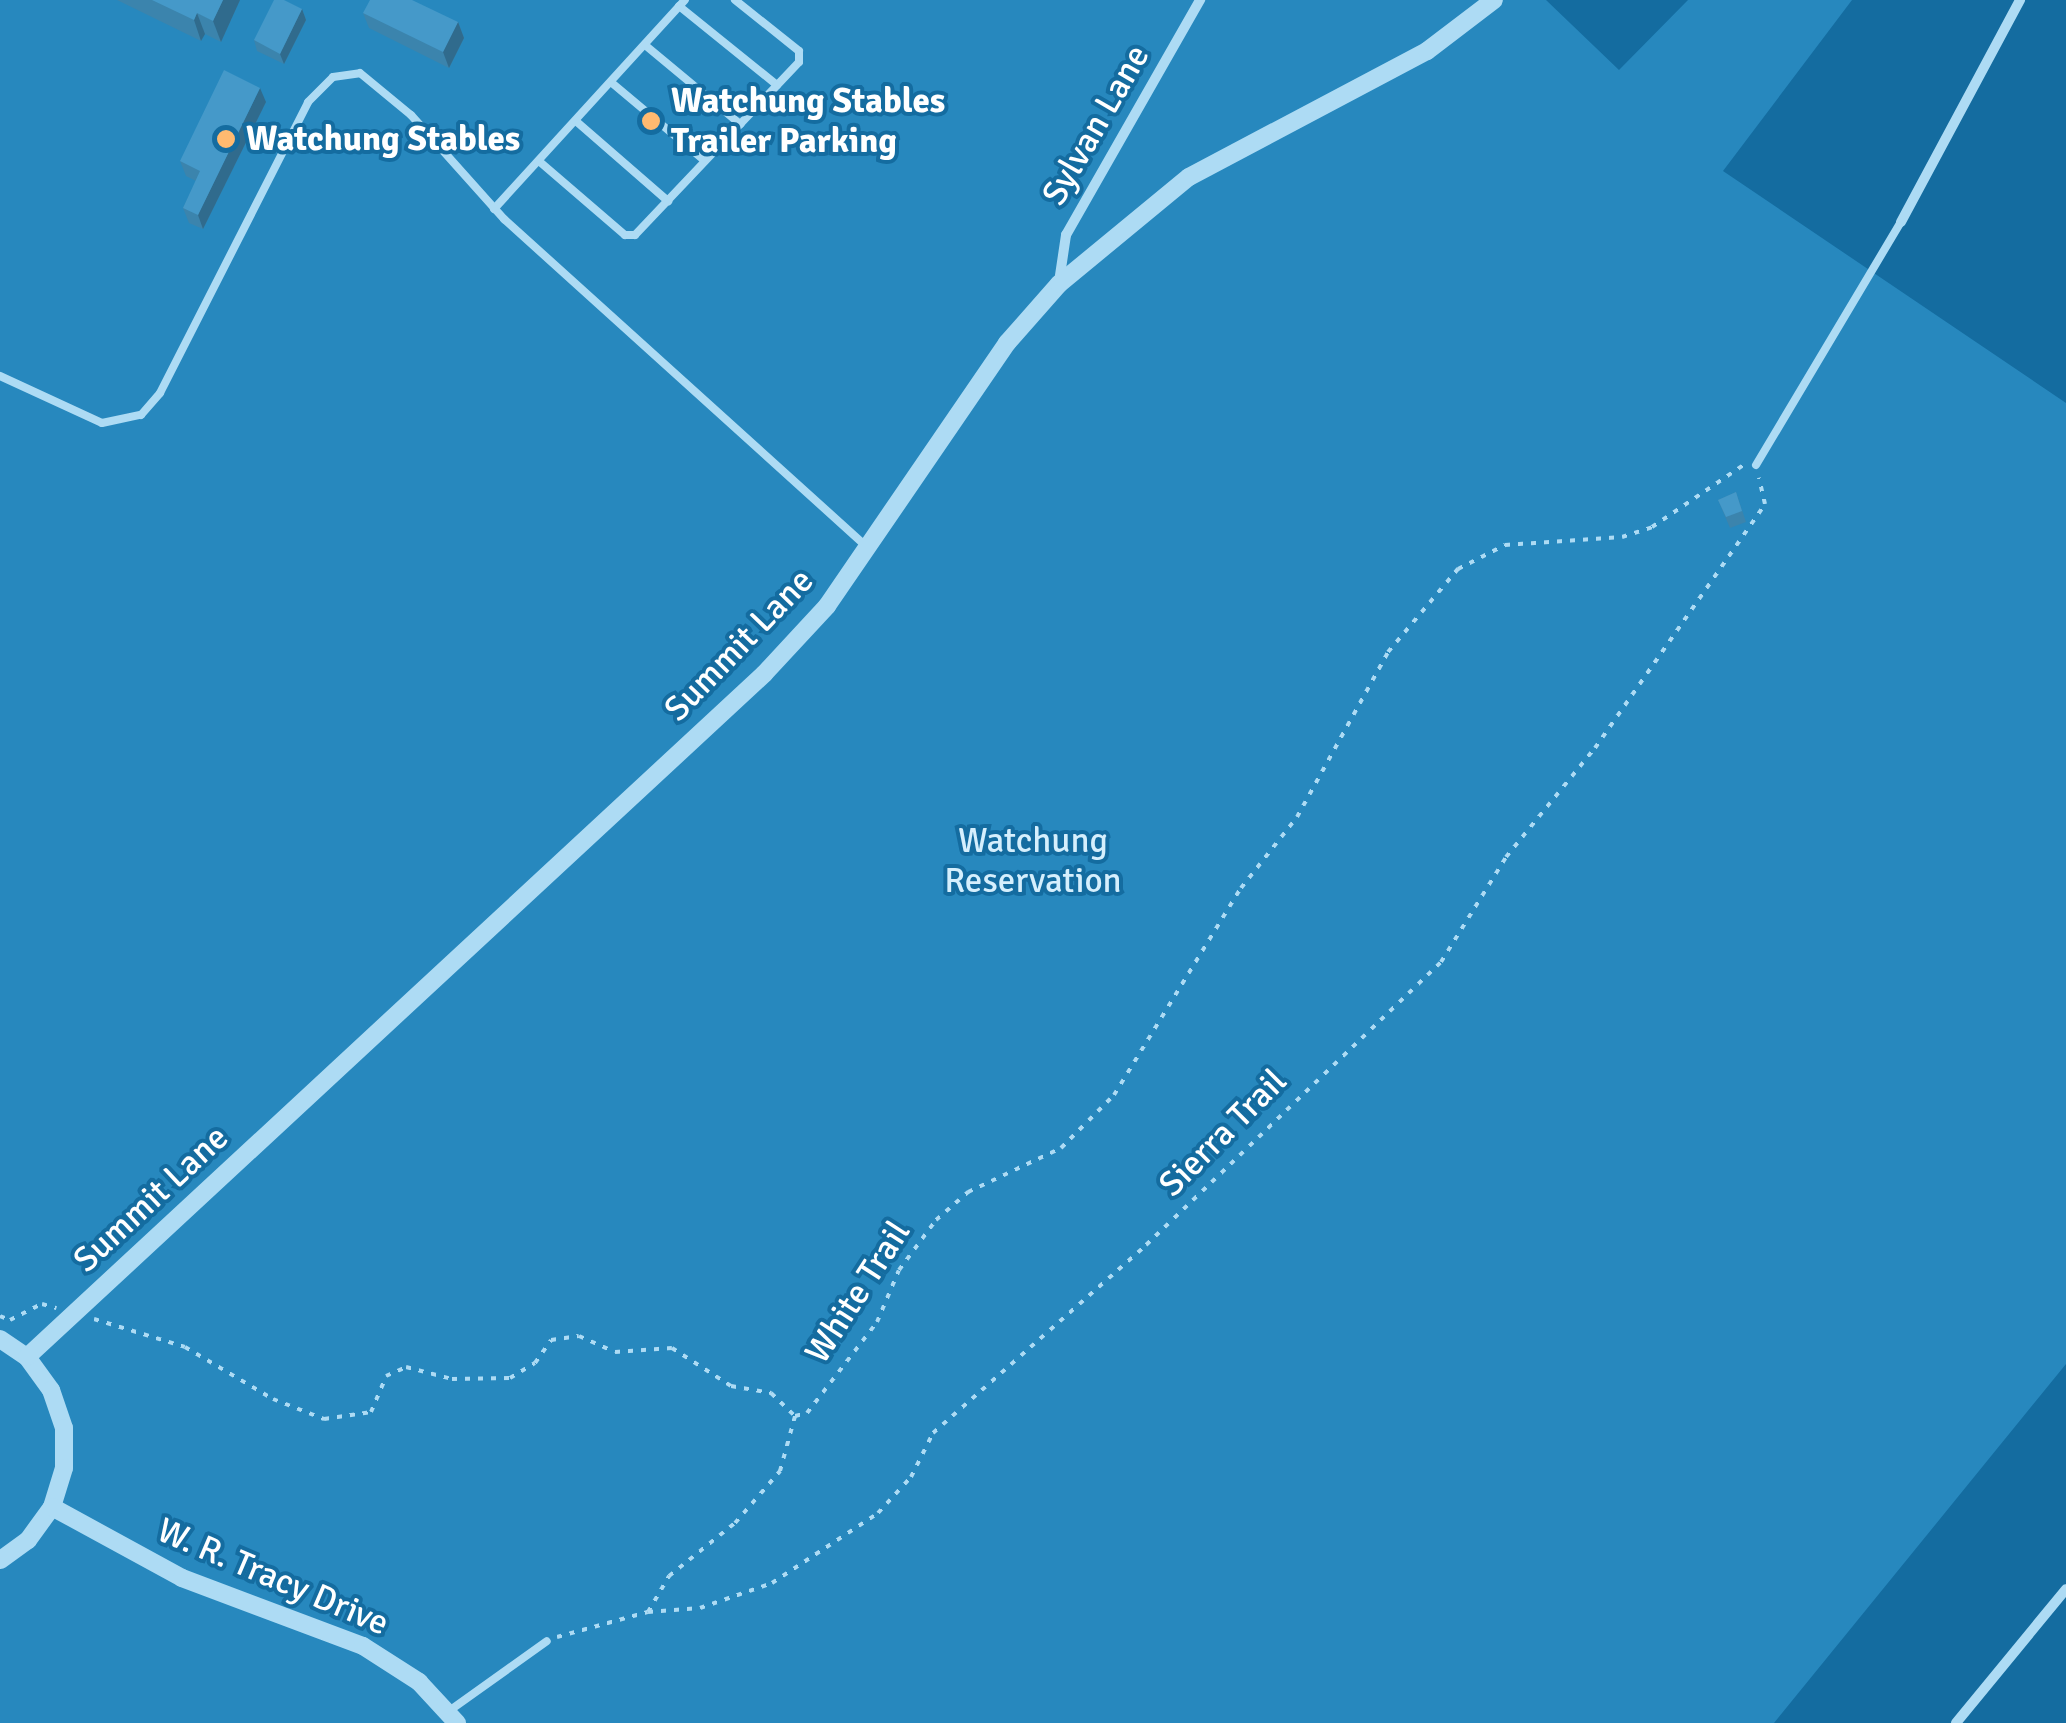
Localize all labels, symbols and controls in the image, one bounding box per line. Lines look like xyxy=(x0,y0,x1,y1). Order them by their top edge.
street label: Sylvan Lane xyxy=(1033,38,1159,212)
place label: Watchung Stables Trailer Parking xyxy=(671,80,945,162)
marker: Watchung Stables Trailer Parking xyxy=(640,110,662,132)
place label: Watchung Stables xyxy=(246,118,520,160)
marker: Watchung Stables xyxy=(215,128,237,150)
street label: Summit Lane xyxy=(656,560,822,730)
park label: Watchung Reservation xyxy=(944,820,1122,902)
street label: Sierra Trail xyxy=(1150,1060,1296,1206)
street label: Summit Lane xyxy=(65,1117,237,1281)
street label: White Trail xyxy=(797,1213,919,1371)
street label: W. R. Tracy Drive xyxy=(151,1509,395,1645)

